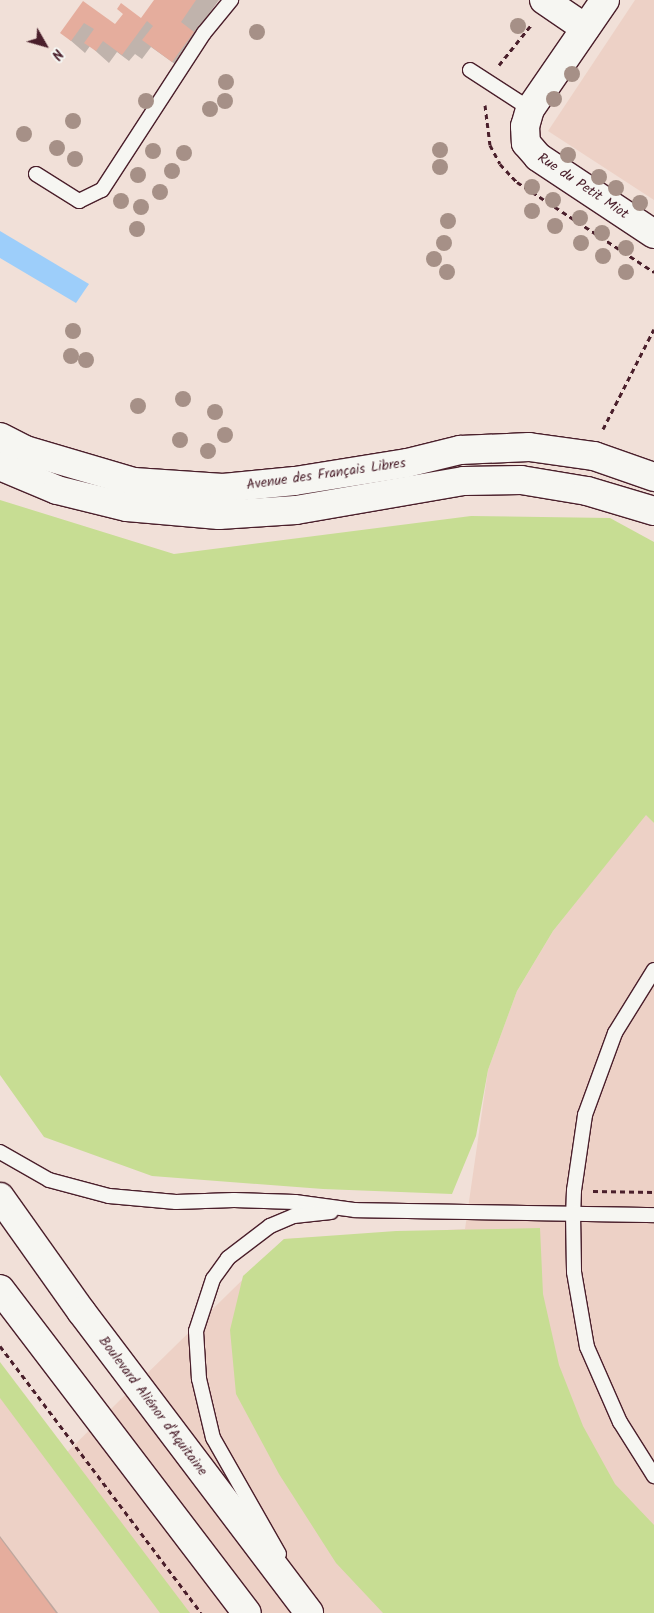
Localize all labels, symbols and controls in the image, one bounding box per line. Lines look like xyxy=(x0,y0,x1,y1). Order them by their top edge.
north arrow xyxy=(20,20,70,70)
text: N xyxy=(45,44,68,64)
street label: Rue du Petit Miot xyxy=(534,149,632,223)
street label: Avenue des Français Libres xyxy=(245,455,407,493)
street label: Boulevard Aliénor d'Aquitaine xyxy=(95,1333,211,1479)

